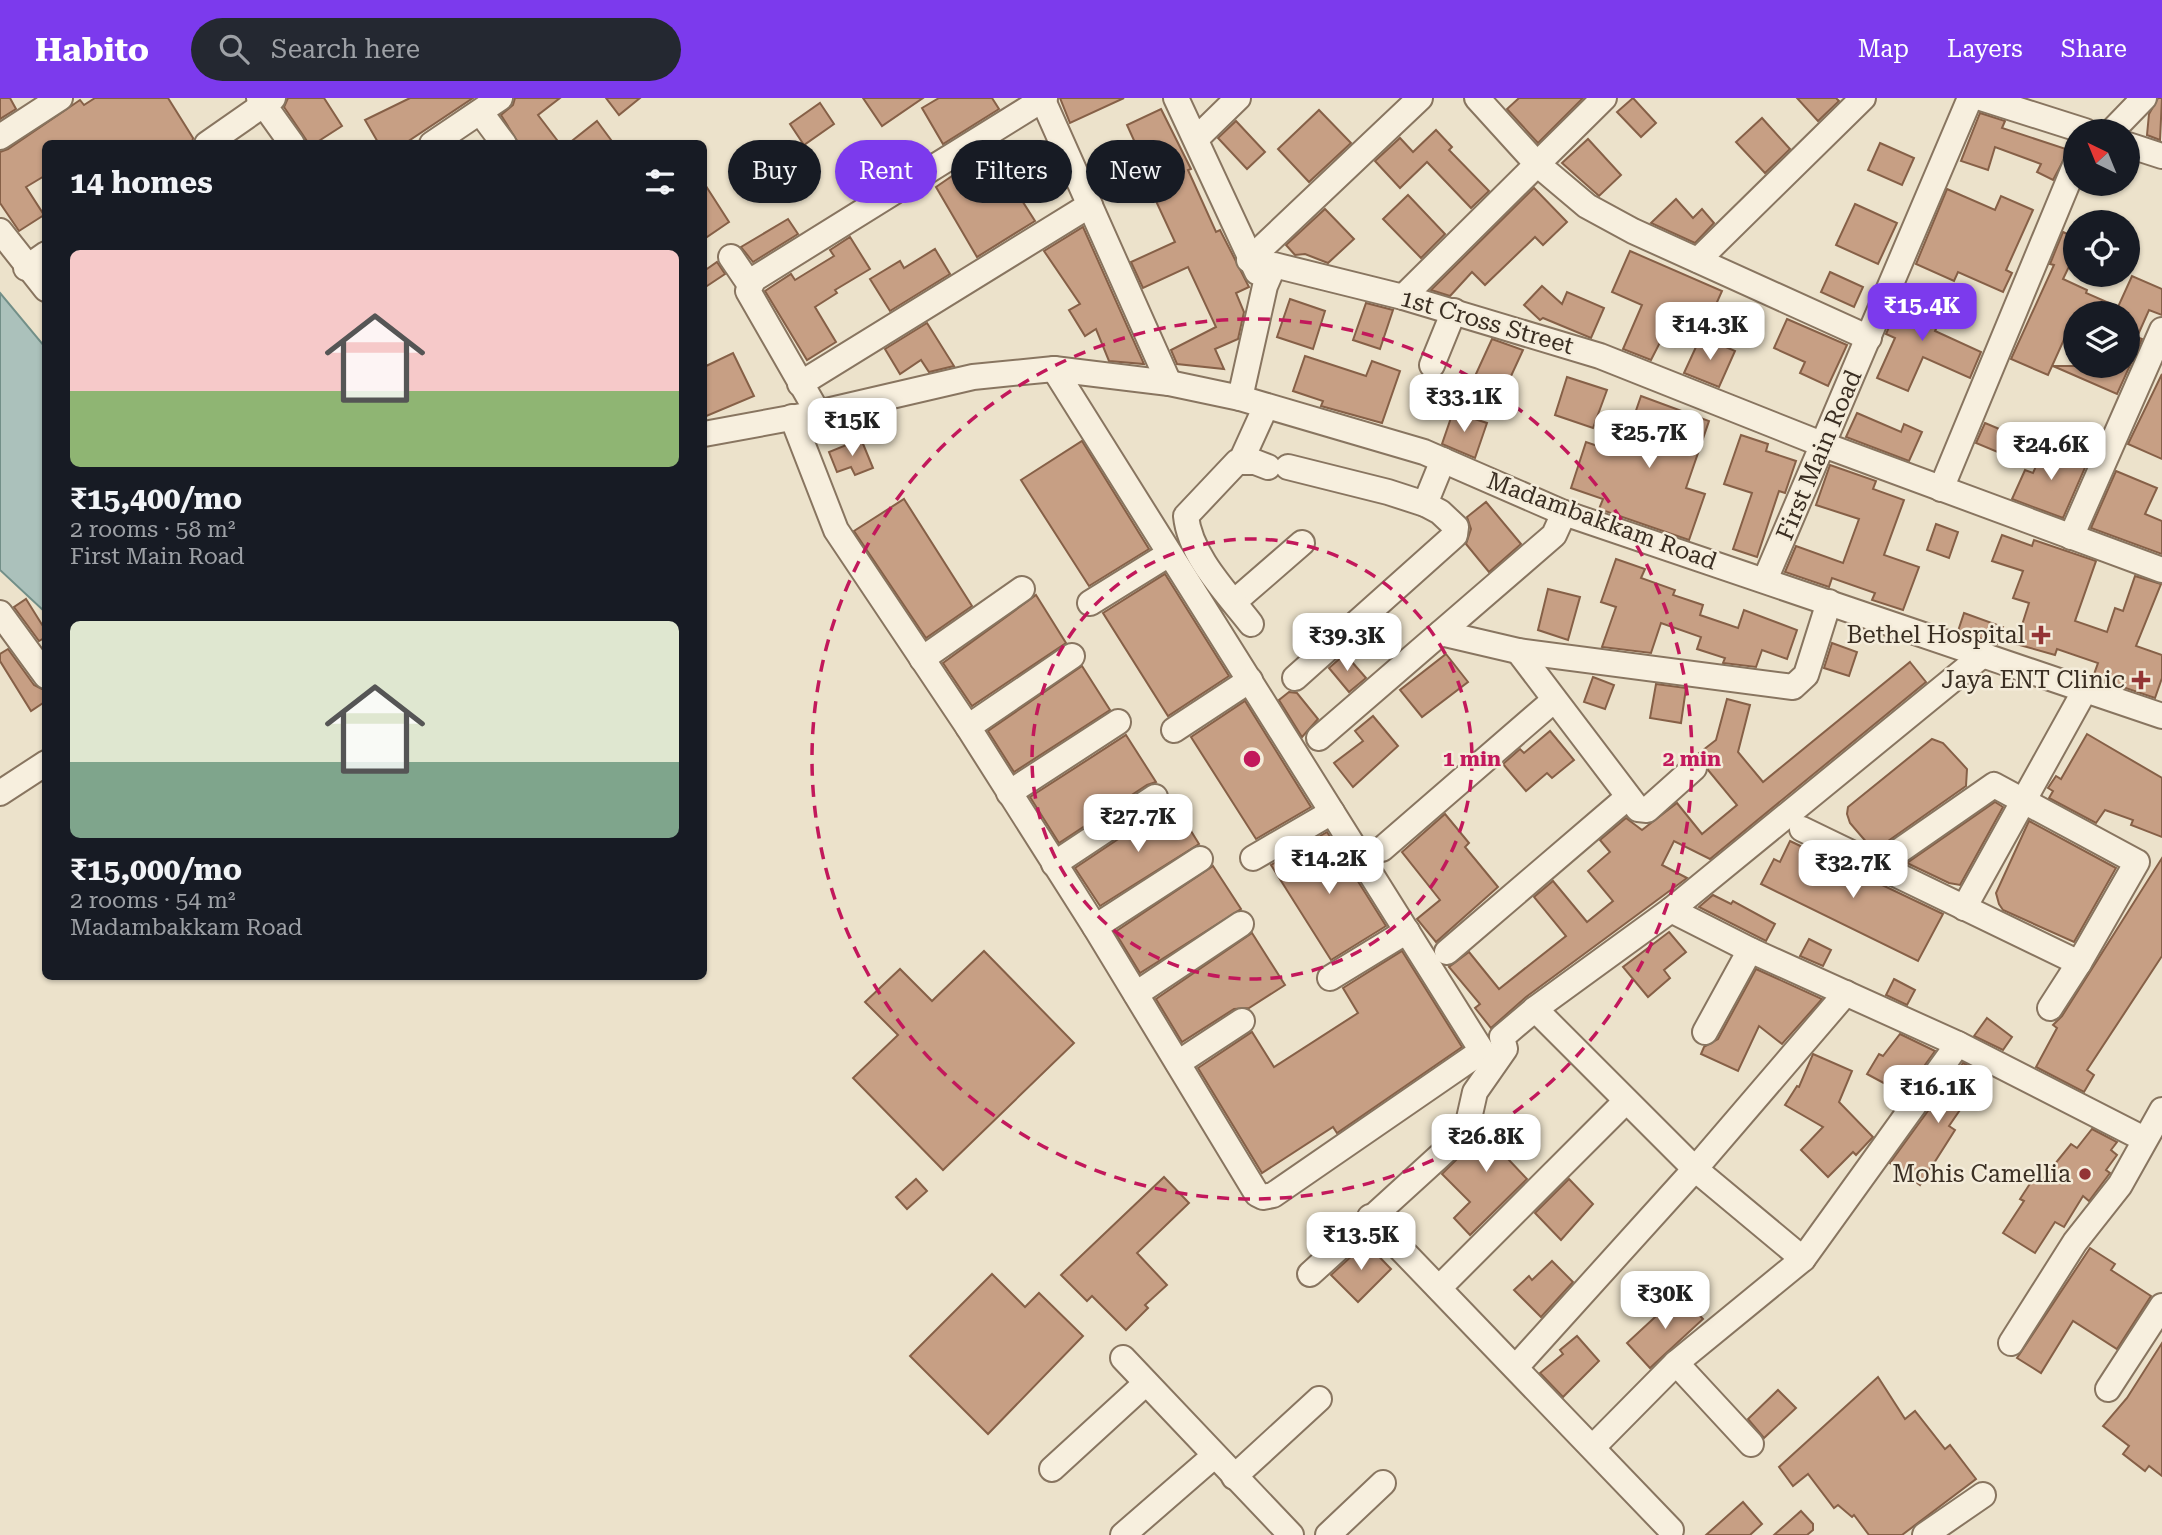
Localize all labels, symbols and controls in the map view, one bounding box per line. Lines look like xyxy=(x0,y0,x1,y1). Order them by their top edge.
search box xyxy=(191,18,681,81)
text: Habito xyxy=(35,30,149,69)
icon: search xyxy=(215,30,253,68)
text: Search here xyxy=(271,34,420,64)
text: Map xyxy=(1858,35,1909,63)
text: Layers xyxy=(1947,35,2023,63)
text: Share xyxy=(2061,35,2127,63)
north arrow xyxy=(2063,119,2140,196)
map controls xyxy=(2063,119,2140,378)
chip: Buy xyxy=(728,140,821,203)
chip: Rent xyxy=(835,140,937,203)
chip: Filters xyxy=(951,140,1072,203)
chip: New xyxy=(1086,140,1185,203)
icon: filters xyxy=(641,163,679,201)
text: 14 homes xyxy=(70,165,213,200)
button: locate xyxy=(2063,210,2140,287)
street label: 1st Cross Street xyxy=(1397,284,1577,360)
pin: ₹15.4K xyxy=(1865,284,1979,343)
text: ₹15.4K xyxy=(1884,292,1960,319)
icon: home xyxy=(312,295,438,421)
button: layers xyxy=(2063,301,2140,378)
pin: ₹14.3K xyxy=(1653,302,1767,362)
text: ₹14.3K xyxy=(1672,311,1748,338)
street label: First Main Road xyxy=(1771,366,1867,544)
pin: ₹33.1K xyxy=(1407,374,1521,434)
text: ₹33.1K xyxy=(1426,383,1502,410)
pin: ₹15K xyxy=(811,398,893,458)
text: ₹15K xyxy=(824,407,880,434)
pin: ₹25.7K xyxy=(1592,410,1706,470)
text: ₹25.7K xyxy=(1611,419,1687,446)
pin: ₹24.6K xyxy=(1994,422,2108,482)
text: ₹24.6K xyxy=(2013,431,2089,458)
street label: Madambakkam Road xyxy=(1483,466,1721,576)
text: ₹15,400/mo xyxy=(70,481,242,516)
text: 2 rooms · 58 m² xyxy=(70,516,236,543)
text: First Main Road xyxy=(70,543,245,570)
pin: ₹39.3K xyxy=(1290,614,1404,673)
place label: Bethel Hospital xyxy=(1846,621,2025,649)
text: ₹39.3K xyxy=(1309,622,1385,649)
marker: Bethel Hospital xyxy=(2031,625,2051,645)
icon: home xyxy=(312,666,438,792)
place label: Jaya ENT Clinic xyxy=(1941,666,2125,694)
marker: Jaya ENT Clinic xyxy=(2131,670,2151,690)
centre of rings xyxy=(1240,747,1264,771)
text: 1 min xyxy=(1443,747,1501,771)
text: 2 min xyxy=(1663,747,1721,771)
pin: ₹27.7K xyxy=(1081,794,1195,854)
text: ₹27.7K xyxy=(1100,803,1176,830)
pin: ₹14.2K xyxy=(1272,836,1386,896)
pin: ₹32.7K xyxy=(1796,840,1910,900)
text: ₹14.2K xyxy=(1291,845,1367,872)
text: ₹32.7K xyxy=(1815,849,1891,876)
text: ₹15,000/mo xyxy=(70,852,242,887)
text: 2 rooms · 54 m² xyxy=(70,887,236,914)
text: Madambakkam Road xyxy=(70,914,302,941)
pin: ₹16.1K xyxy=(1881,1066,1995,1125)
text: ₹16.1K xyxy=(1900,1074,1976,1101)
pin: ₹26.8K xyxy=(1429,1114,1543,1174)
text: ₹26.8K xyxy=(1448,1123,1524,1150)
place label: Mohis Camellia xyxy=(1892,1160,2071,1188)
marker: Mohis Camellia xyxy=(2077,1166,2093,1182)
pin: ₹13.5K xyxy=(1304,1212,1418,1272)
text: ₹13.5K xyxy=(1323,1221,1399,1248)
pin: ₹30K xyxy=(1624,1272,1706,1331)
text: ₹30K xyxy=(1637,1280,1693,1307)

